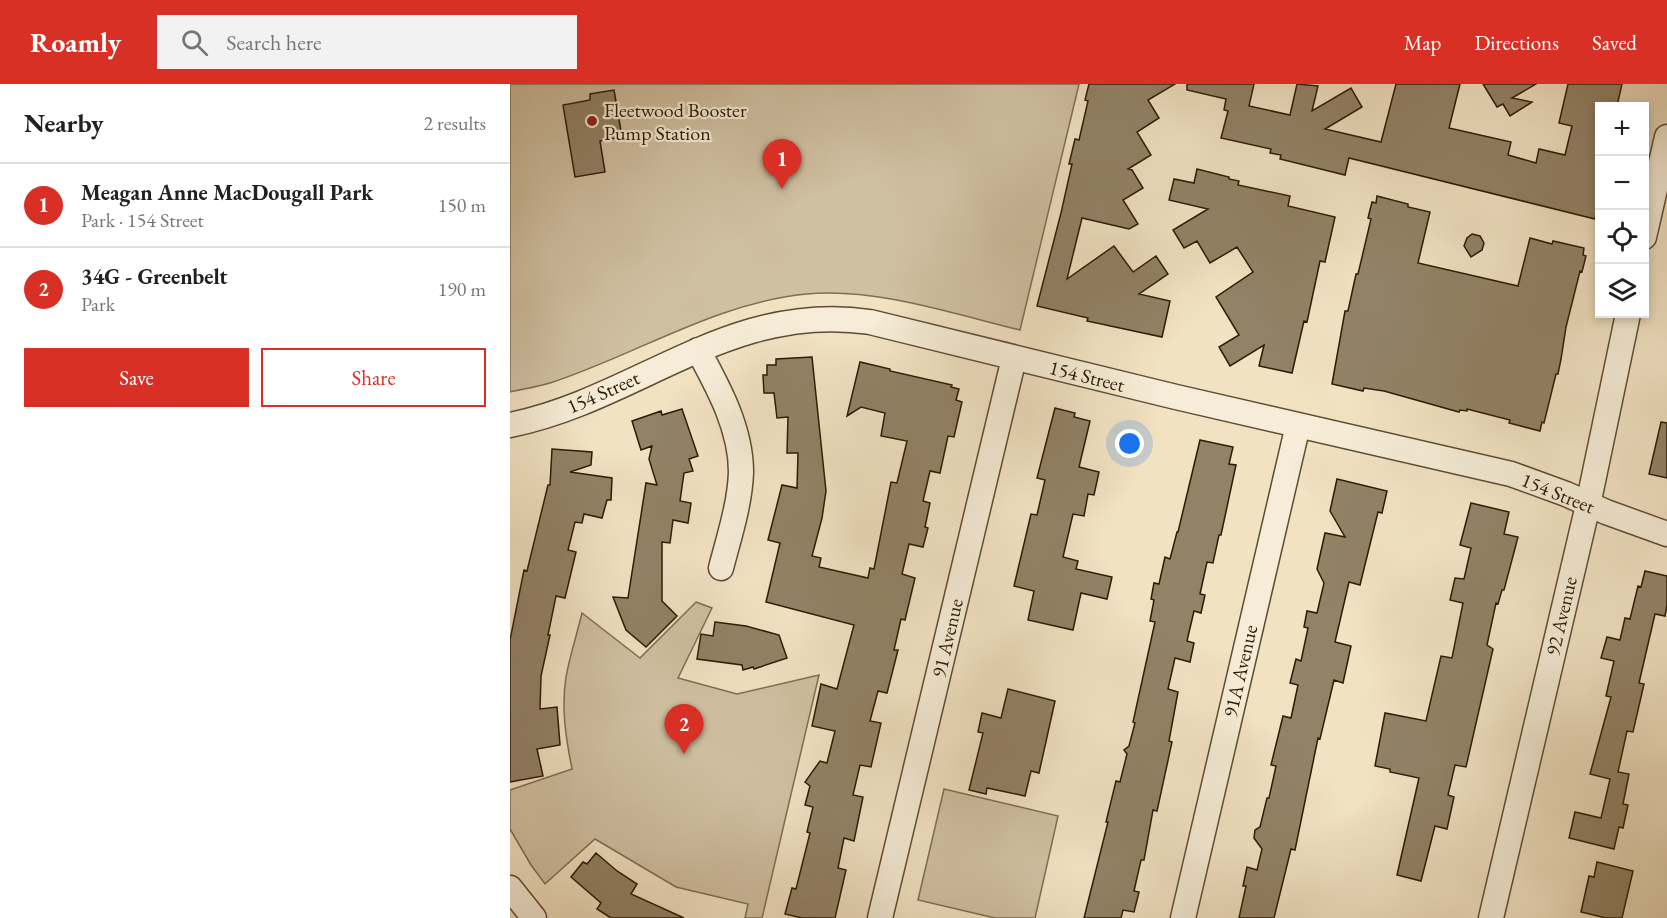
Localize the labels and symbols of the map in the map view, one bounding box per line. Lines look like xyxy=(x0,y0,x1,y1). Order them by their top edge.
place label: Fleetwood Booster Pump Station xyxy=(604,97,747,146)
marker: Fleetwood Booster Pump Station xyxy=(585,114,599,128)
pin: 1 xyxy=(762,140,802,189)
street label: 154 Street xyxy=(1047,354,1128,398)
street label: 154 Street xyxy=(563,364,644,419)
your location xyxy=(1115,429,1144,458)
street label: 154 Street xyxy=(1518,467,1599,520)
street label: 92 Avenue xyxy=(1539,574,1583,658)
street label: 91 Avenue xyxy=(925,596,969,680)
street label: 91A Avenue xyxy=(1217,622,1263,720)
pin: 2 xyxy=(664,704,704,754)

